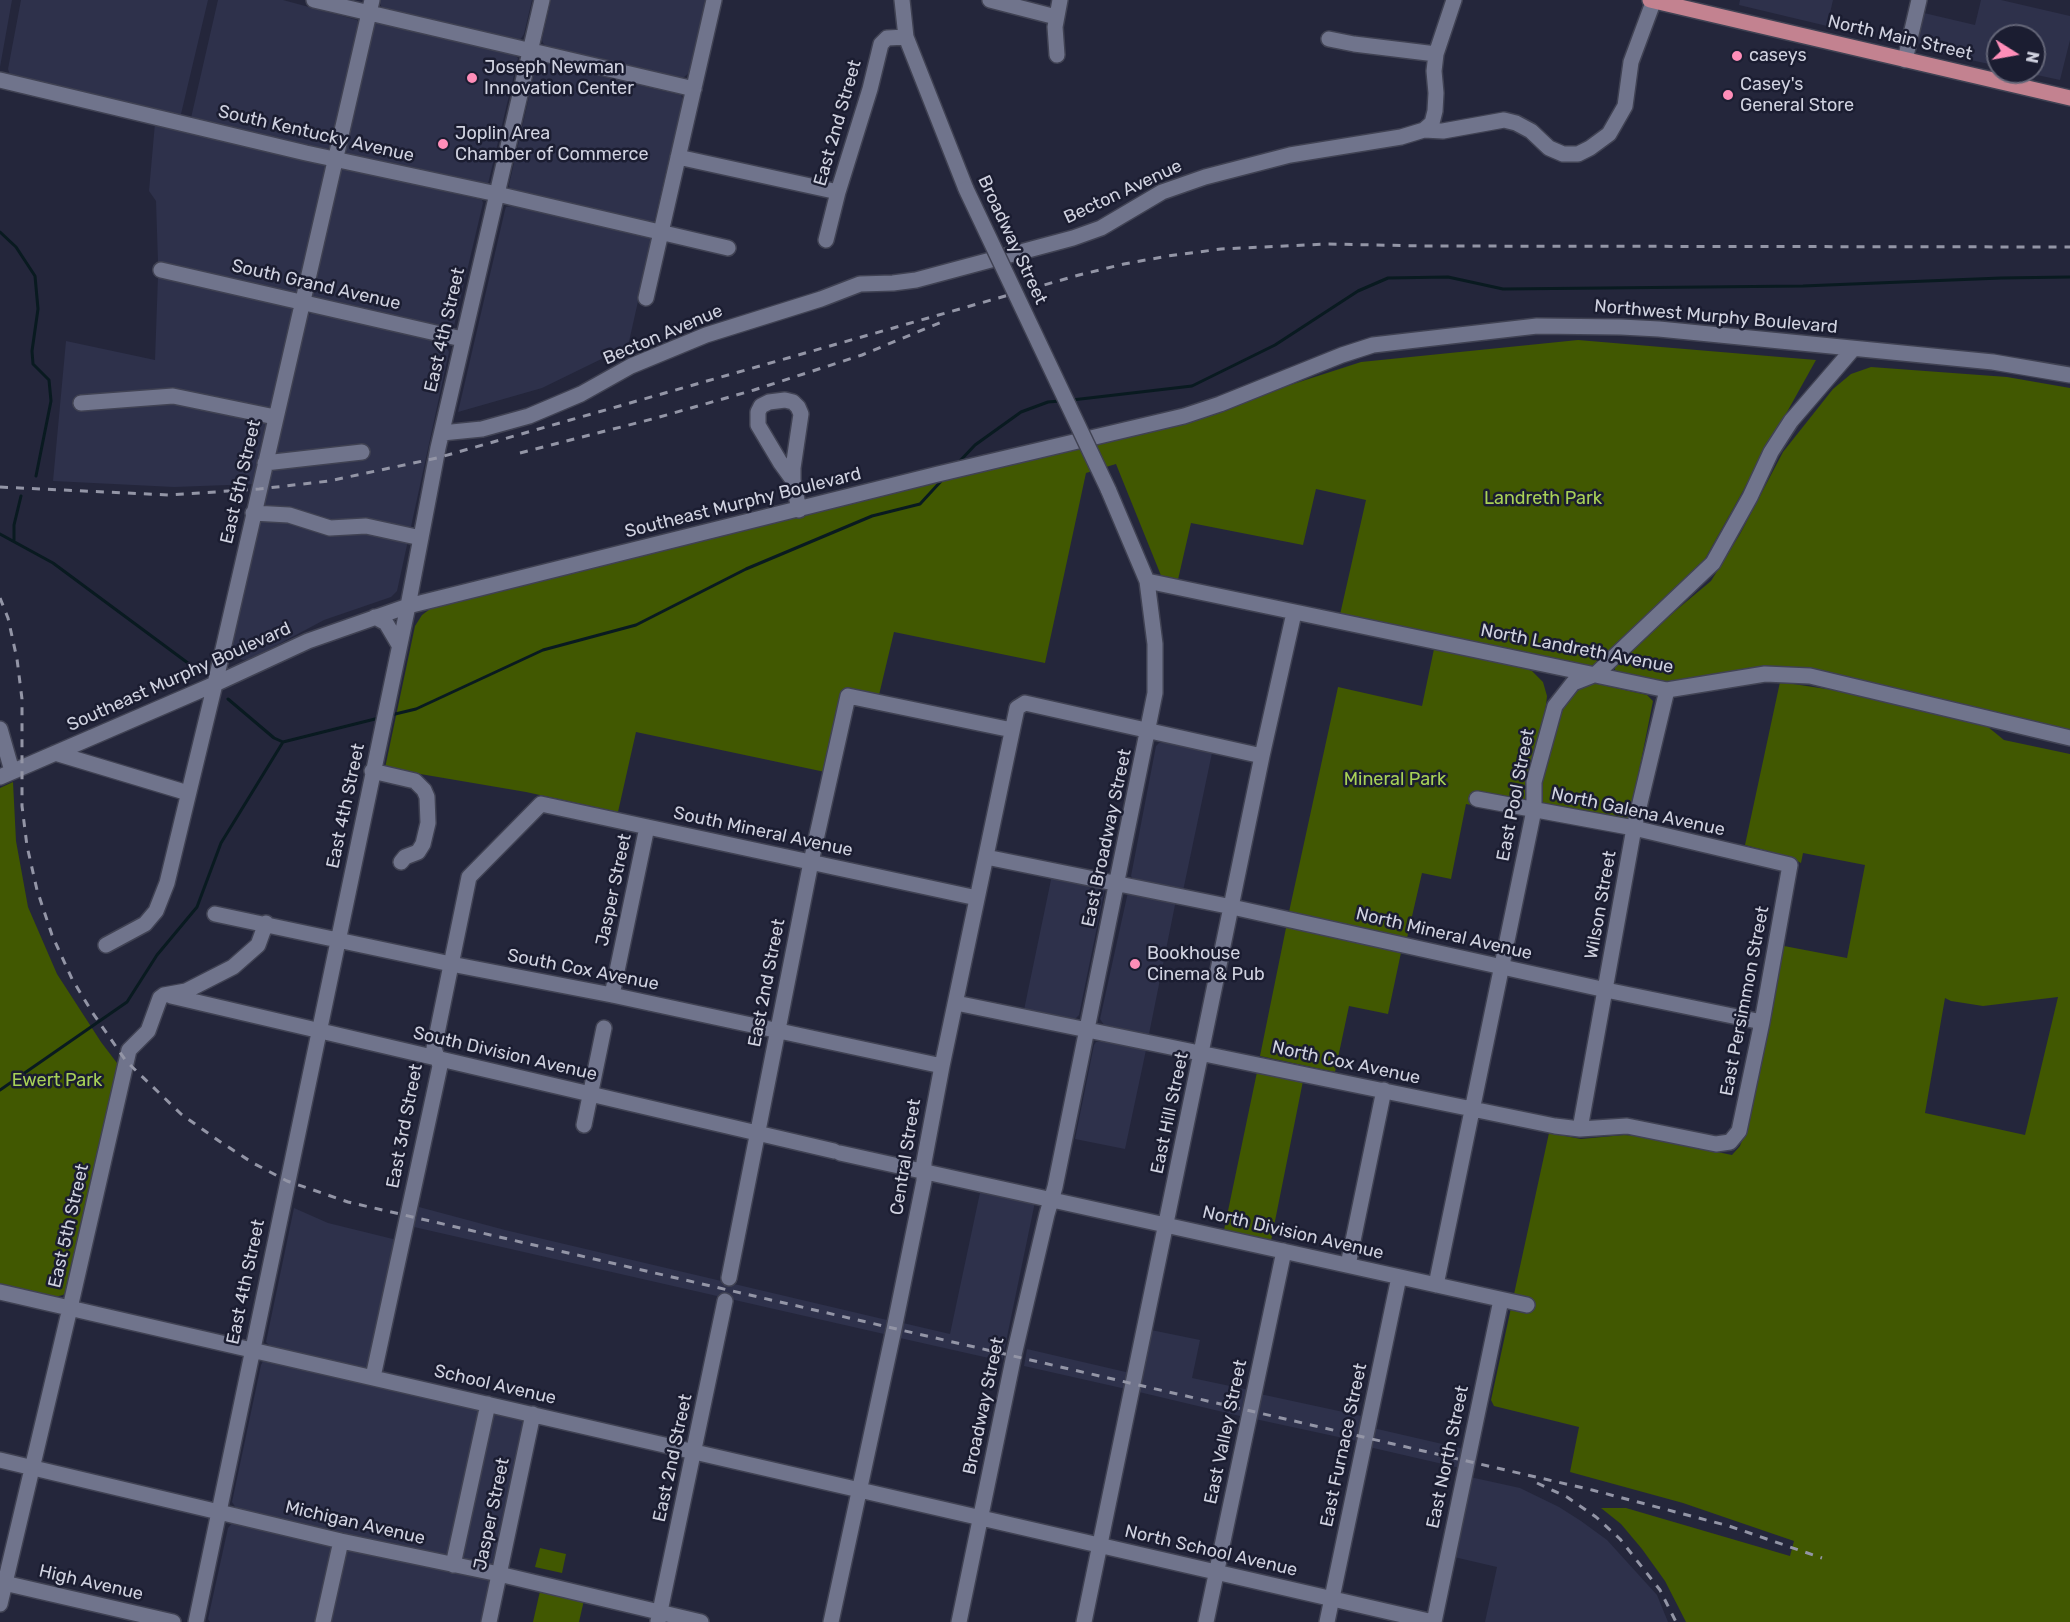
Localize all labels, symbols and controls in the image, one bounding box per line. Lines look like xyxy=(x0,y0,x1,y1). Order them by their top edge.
street label: North Main Street xyxy=(1825,11,1975,65)
north arrow xyxy=(1986,24,2046,84)
place label: caseys xyxy=(1749,45,1807,67)
marker: caseys xyxy=(1730,49,1744,63)
text: N xyxy=(2022,50,2043,65)
place label: Joseph Newman Innovation Center xyxy=(484,57,634,100)
street label: East 2nd Street xyxy=(810,57,866,189)
marker: Joseph Newman Innovation Center xyxy=(465,71,479,85)
place label: Casey's General Store xyxy=(1740,74,1854,116)
marker: Casey's General Store xyxy=(1721,88,1735,102)
street label: South Kentucky Avenue xyxy=(216,101,416,167)
place label: Joplin Area Chamber of Commerce xyxy=(455,123,649,166)
marker: Joplin Area Chamber of Commerce xyxy=(436,137,450,151)
street label: Becton Avenue xyxy=(1061,155,1185,229)
street label: Broadway Street xyxy=(973,172,1051,308)
street label: South Grand Avenue xyxy=(229,255,403,315)
street label: East 4th Street xyxy=(420,266,470,394)
street label: Northwest Murphy Boulevard xyxy=(1593,296,1839,338)
street label: Becton Avenue xyxy=(600,300,726,370)
street label: East 5th Street xyxy=(216,418,266,546)
street label: Southeast Murphy Boulevard xyxy=(623,463,863,543)
park label: Landreth Park xyxy=(1484,488,1602,510)
street label: Southeast Murphy Boulevard xyxy=(64,618,294,736)
street label: North Landreth Avenue xyxy=(1479,620,1675,678)
street label: East Pool Street xyxy=(1493,727,1539,863)
street label: East 4th Street xyxy=(322,742,370,870)
street label: East Broadway Street xyxy=(1078,747,1136,929)
park label: Mineral Park xyxy=(1344,769,1446,791)
street label: North Galena Avenue xyxy=(1549,783,1727,841)
street label: South Mineral Avenue xyxy=(671,802,855,862)
street label: Jasper Street xyxy=(592,832,636,948)
street label: Wilson Street xyxy=(1581,849,1621,961)
street label: North Mineral Avenue xyxy=(1354,903,1534,965)
street label: East Persimmon Street xyxy=(1716,904,1774,1098)
street label: East 2nd Street xyxy=(744,917,790,1049)
place label: Bookhouse Cinema & Pub xyxy=(1147,943,1265,986)
street label: South Cox Avenue xyxy=(505,945,661,995)
marker: Bookhouse Cinema & Pub xyxy=(1128,957,1142,971)
street label: South Division Avenue xyxy=(411,1022,599,1086)
street label: North Cox Avenue xyxy=(1270,1037,1422,1089)
street label: East Hill Street xyxy=(1147,1050,1193,1176)
street label: East 3rd Street xyxy=(382,1062,428,1190)
park label: Ewert Park xyxy=(12,1070,102,1092)
street label: Central Street xyxy=(886,1097,926,1217)
street label: East 5th Street xyxy=(44,1162,94,1290)
street label: North Division Avenue xyxy=(1200,1202,1386,1264)
street label: East 4th Street xyxy=(222,1218,270,1346)
street label: Broadway Street xyxy=(959,1335,1009,1477)
street label: East Valley Street xyxy=(1200,1358,1252,1506)
street label: School Avenue xyxy=(432,1360,558,1410)
street label: East Furnace Street xyxy=(1316,1361,1372,1529)
street label: East North Street xyxy=(1422,1384,1474,1530)
street label: East 2nd Street xyxy=(649,1392,697,1524)
street label: Jasper Street xyxy=(470,1456,514,1572)
street label: Michigan Avenue xyxy=(283,1496,427,1550)
street label: North School Avenue xyxy=(1122,1521,1300,1581)
street label: High Avenue xyxy=(37,1561,145,1605)

